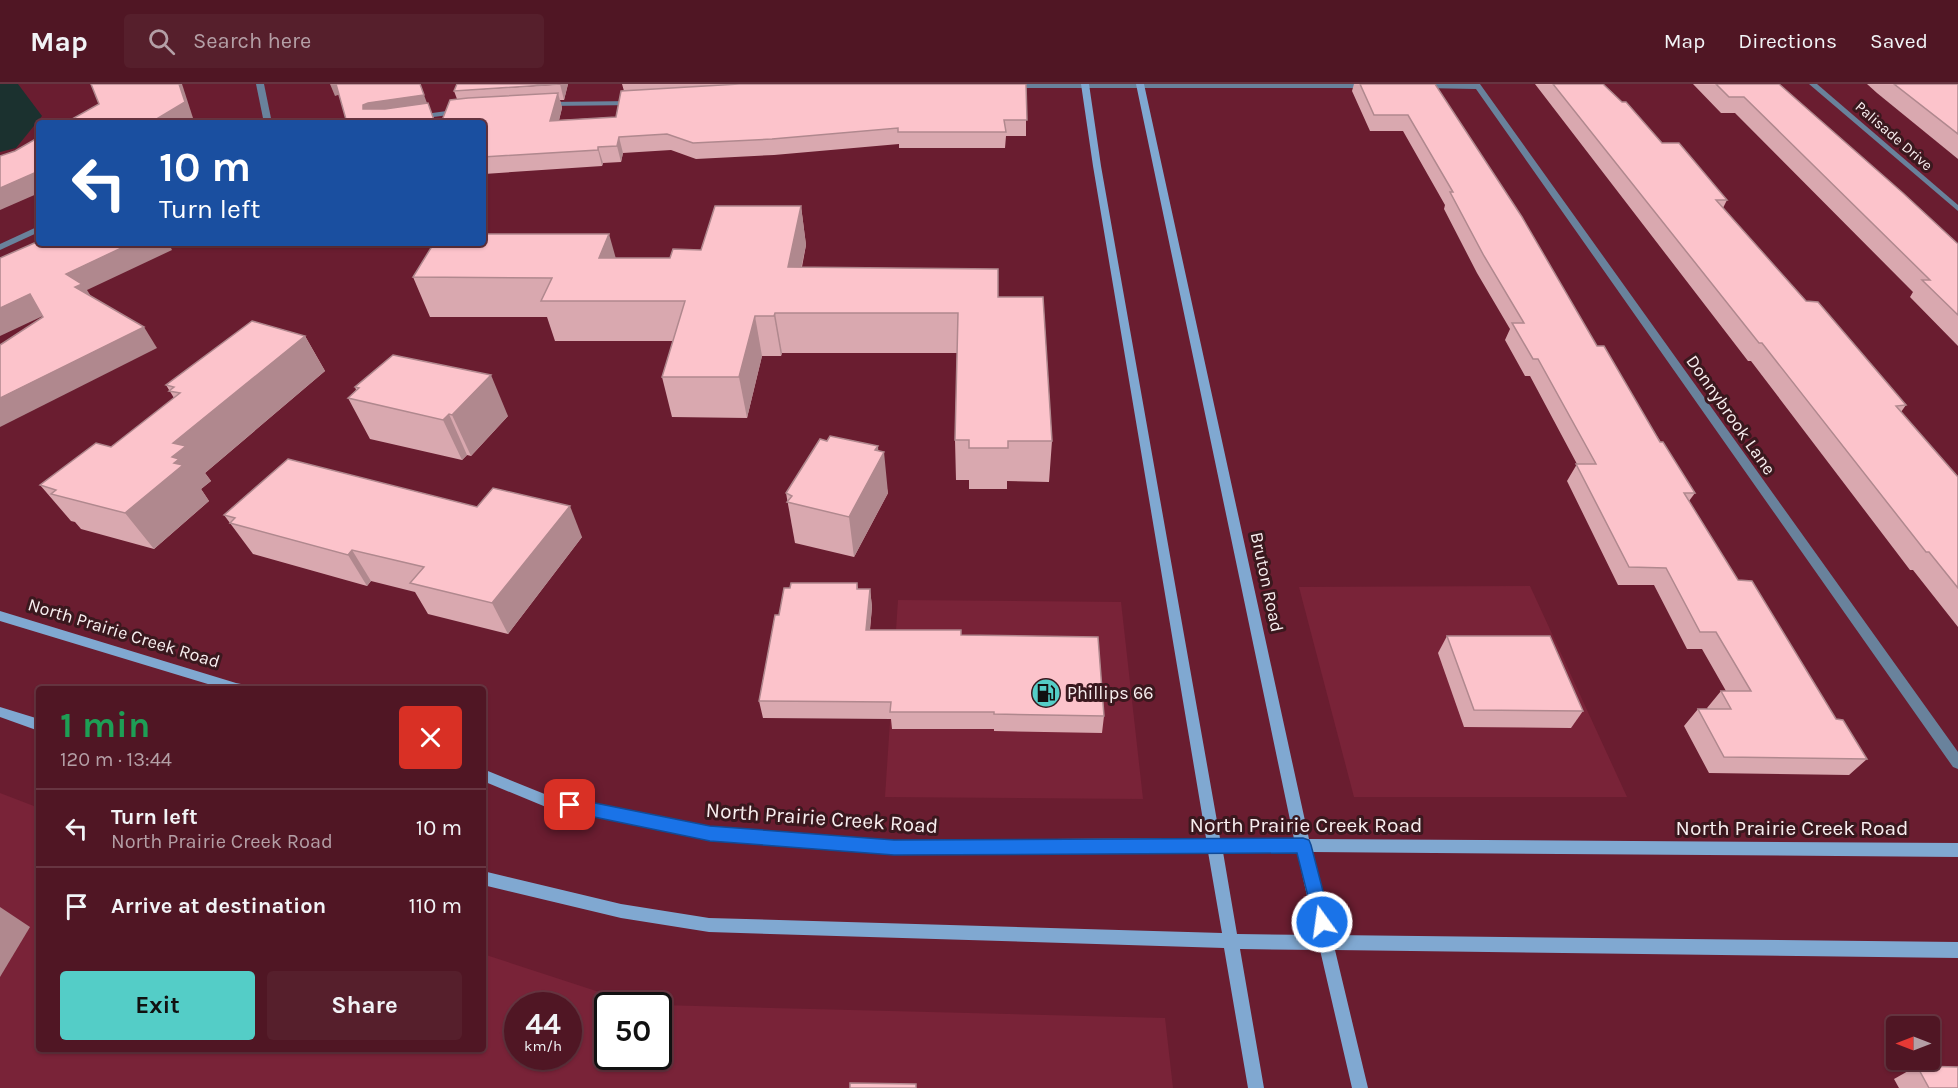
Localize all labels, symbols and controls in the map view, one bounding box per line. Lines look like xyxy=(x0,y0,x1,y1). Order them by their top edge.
search box xyxy=(124,14,544,68)
text: Map xyxy=(30,25,88,58)
icon: search xyxy=(145,25,178,58)
text: Search here xyxy=(193,28,311,54)
text: Map xyxy=(1664,29,1705,53)
text: Directions xyxy=(1738,29,1837,53)
text: Saved xyxy=(1870,29,1928,53)
street label: Palisade Drive xyxy=(1852,98,1936,174)
text: 10 m xyxy=(159,142,251,192)
icon: left xyxy=(60,144,138,222)
text: Turn left xyxy=(159,193,260,225)
street label: Donnybrook Lane xyxy=(1681,351,1781,479)
street label: Bruton Road xyxy=(1246,530,1288,634)
street label: North Prairie Creek Road xyxy=(25,593,223,673)
fuel station icon: Phillips 66 xyxy=(1030,677,1062,709)
place label: Phillips 66 xyxy=(1067,682,1154,704)
text: 1 min xyxy=(60,704,150,746)
button: close xyxy=(399,706,462,769)
text: 120 m · 13:44 xyxy=(60,748,172,771)
pin xyxy=(544,779,595,830)
icon: arrive xyxy=(553,788,586,821)
street label: North Prairie Creek Road xyxy=(705,798,939,838)
text: Turn left xyxy=(111,804,198,830)
icon: left xyxy=(60,812,93,845)
street label: North Prairie Creek Road xyxy=(1190,813,1422,837)
text: 10 m xyxy=(416,815,462,841)
street label: North Prairie Creek Road xyxy=(1676,816,1908,840)
text: North Prairie Creek Road xyxy=(111,830,333,853)
icon: arrive xyxy=(60,890,93,923)
position arrow xyxy=(1290,890,1354,954)
text: Arrive at destination xyxy=(111,893,326,919)
text: 110 m xyxy=(409,893,462,919)
button: Exit xyxy=(60,971,255,1040)
button: Share xyxy=(267,971,462,1040)
speed limit sign: 50 xyxy=(594,992,672,1070)
text: 44 xyxy=(525,1006,561,1042)
north arrow xyxy=(1886,1016,1940,1070)
map controls xyxy=(1886,1016,1940,1070)
text: km/h xyxy=(524,1037,562,1055)

